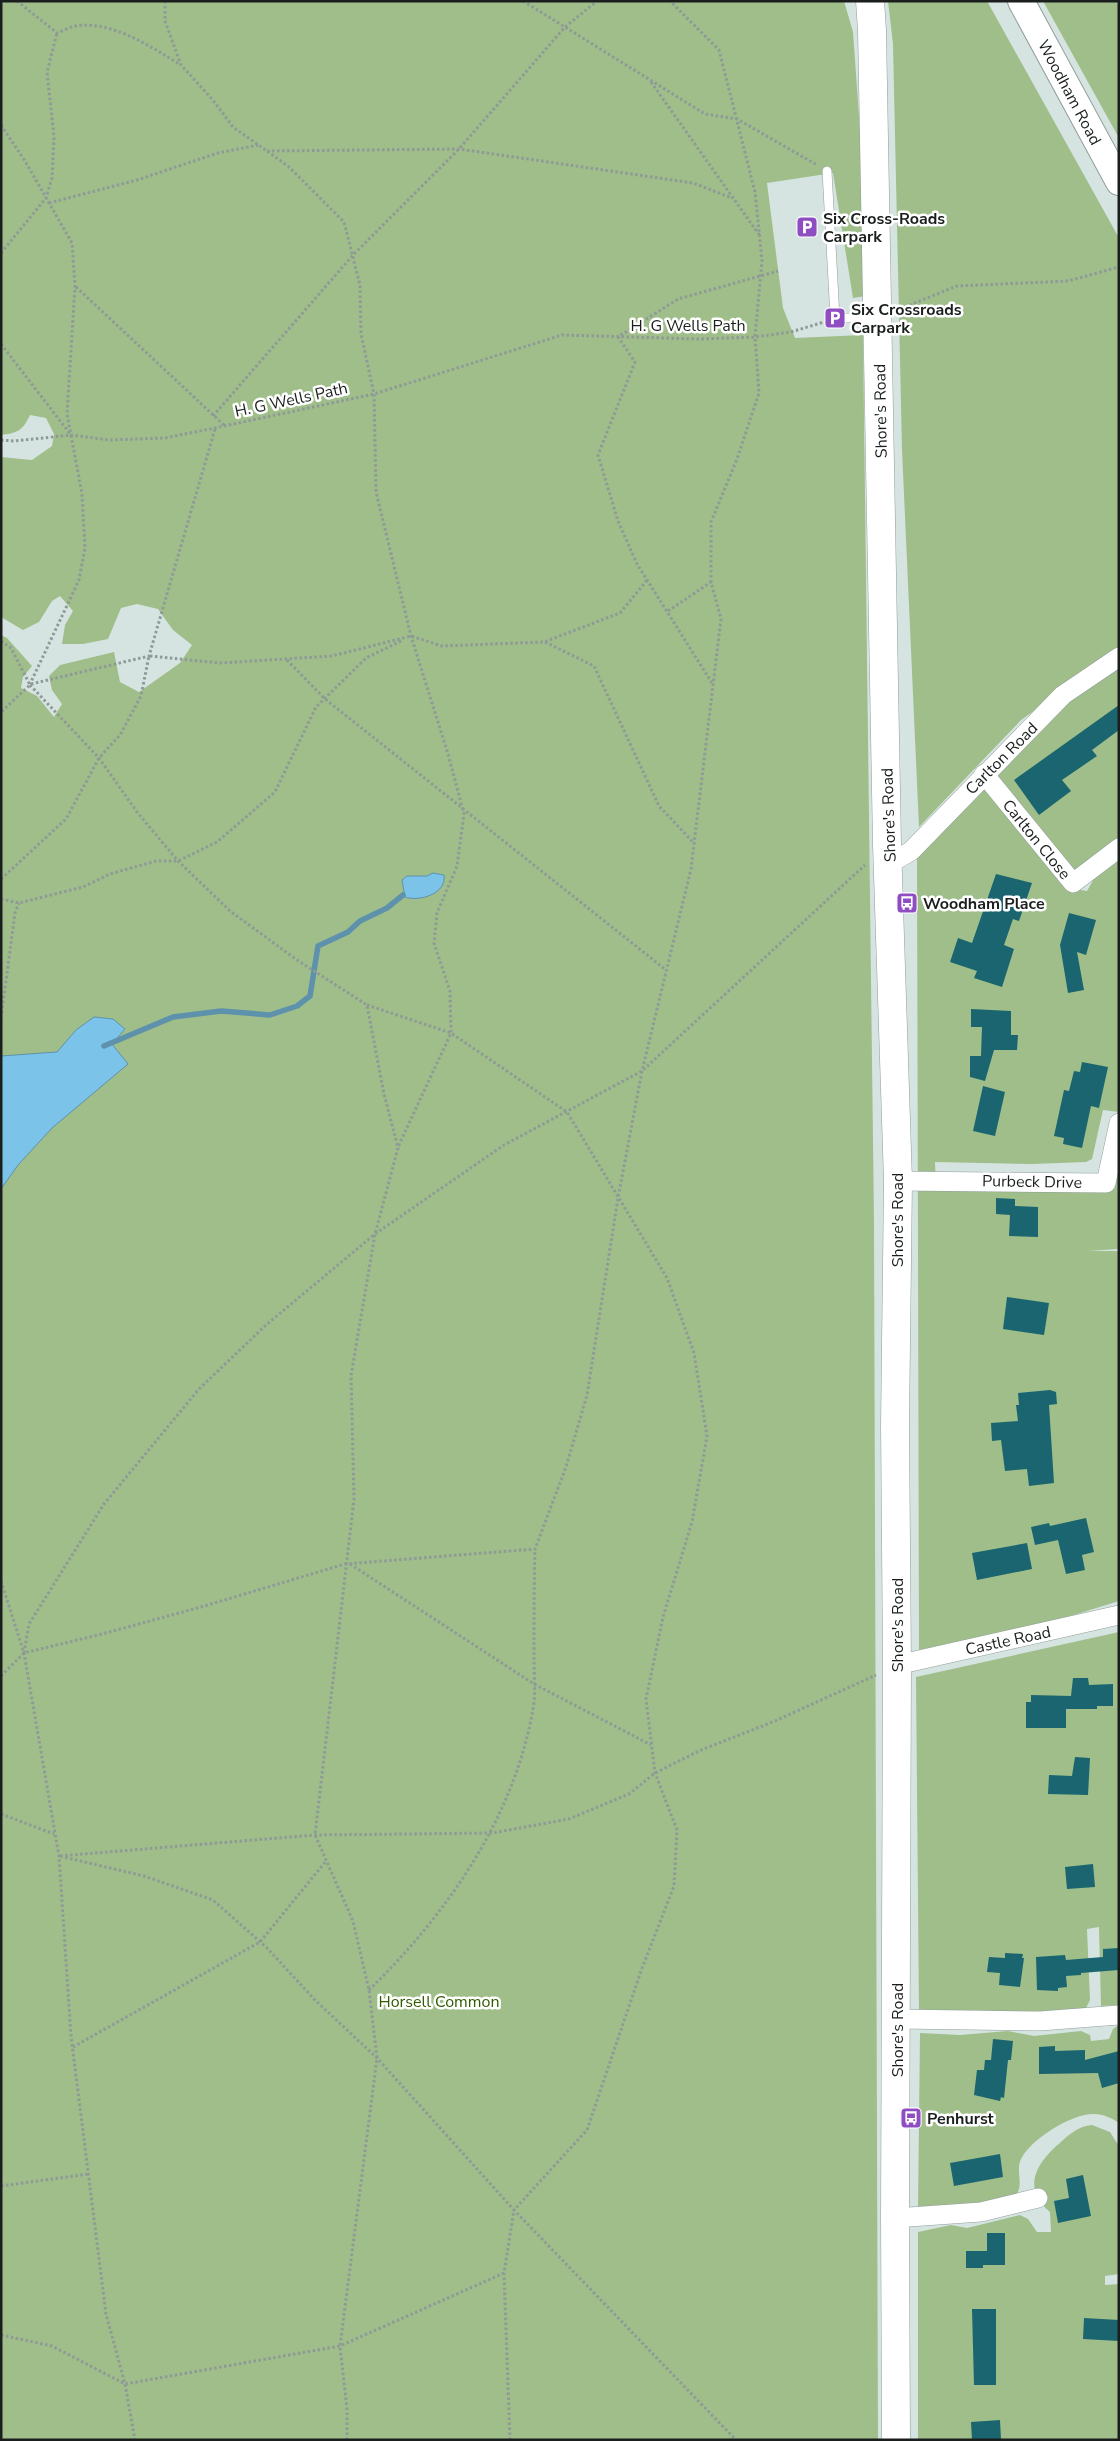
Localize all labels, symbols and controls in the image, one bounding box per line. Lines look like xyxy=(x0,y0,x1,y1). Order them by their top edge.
street label: Woodham Road xyxy=(1032,36,1106,149)
place label: Six Cross-Roads Carpark xyxy=(823,208,945,248)
parking icon: Six Cross-Roads Carpark xyxy=(795,215,819,239)
place label: Six Crossroads Carpark xyxy=(851,299,962,339)
parking icon: Six Crossroads Carpark xyxy=(823,306,847,330)
street label: H. G Wells Path xyxy=(631,315,745,337)
street label: Shore's Road xyxy=(869,364,893,458)
street label: H. G Wells Path xyxy=(233,377,350,423)
street label: Carlton Road xyxy=(961,718,1043,800)
street label: Shore's Road xyxy=(876,767,902,863)
street label: Carlton Close xyxy=(997,795,1075,884)
bus stop icon: Woodham Place xyxy=(895,891,919,915)
place label: Woodham Place xyxy=(923,893,1045,915)
street label: Purbeck Drive xyxy=(982,1170,1082,1194)
street label: Shore's Road xyxy=(887,1173,909,1267)
street label: Shore's Road xyxy=(887,1578,909,1672)
street label: Castle Road xyxy=(964,1621,1053,1661)
street label: Shore's Road xyxy=(887,1983,909,2077)
park label: Horsell Common xyxy=(379,1991,500,2013)
bus stop icon: Penhurst xyxy=(899,2106,923,2130)
place label: Penhurst xyxy=(927,2108,995,2130)

